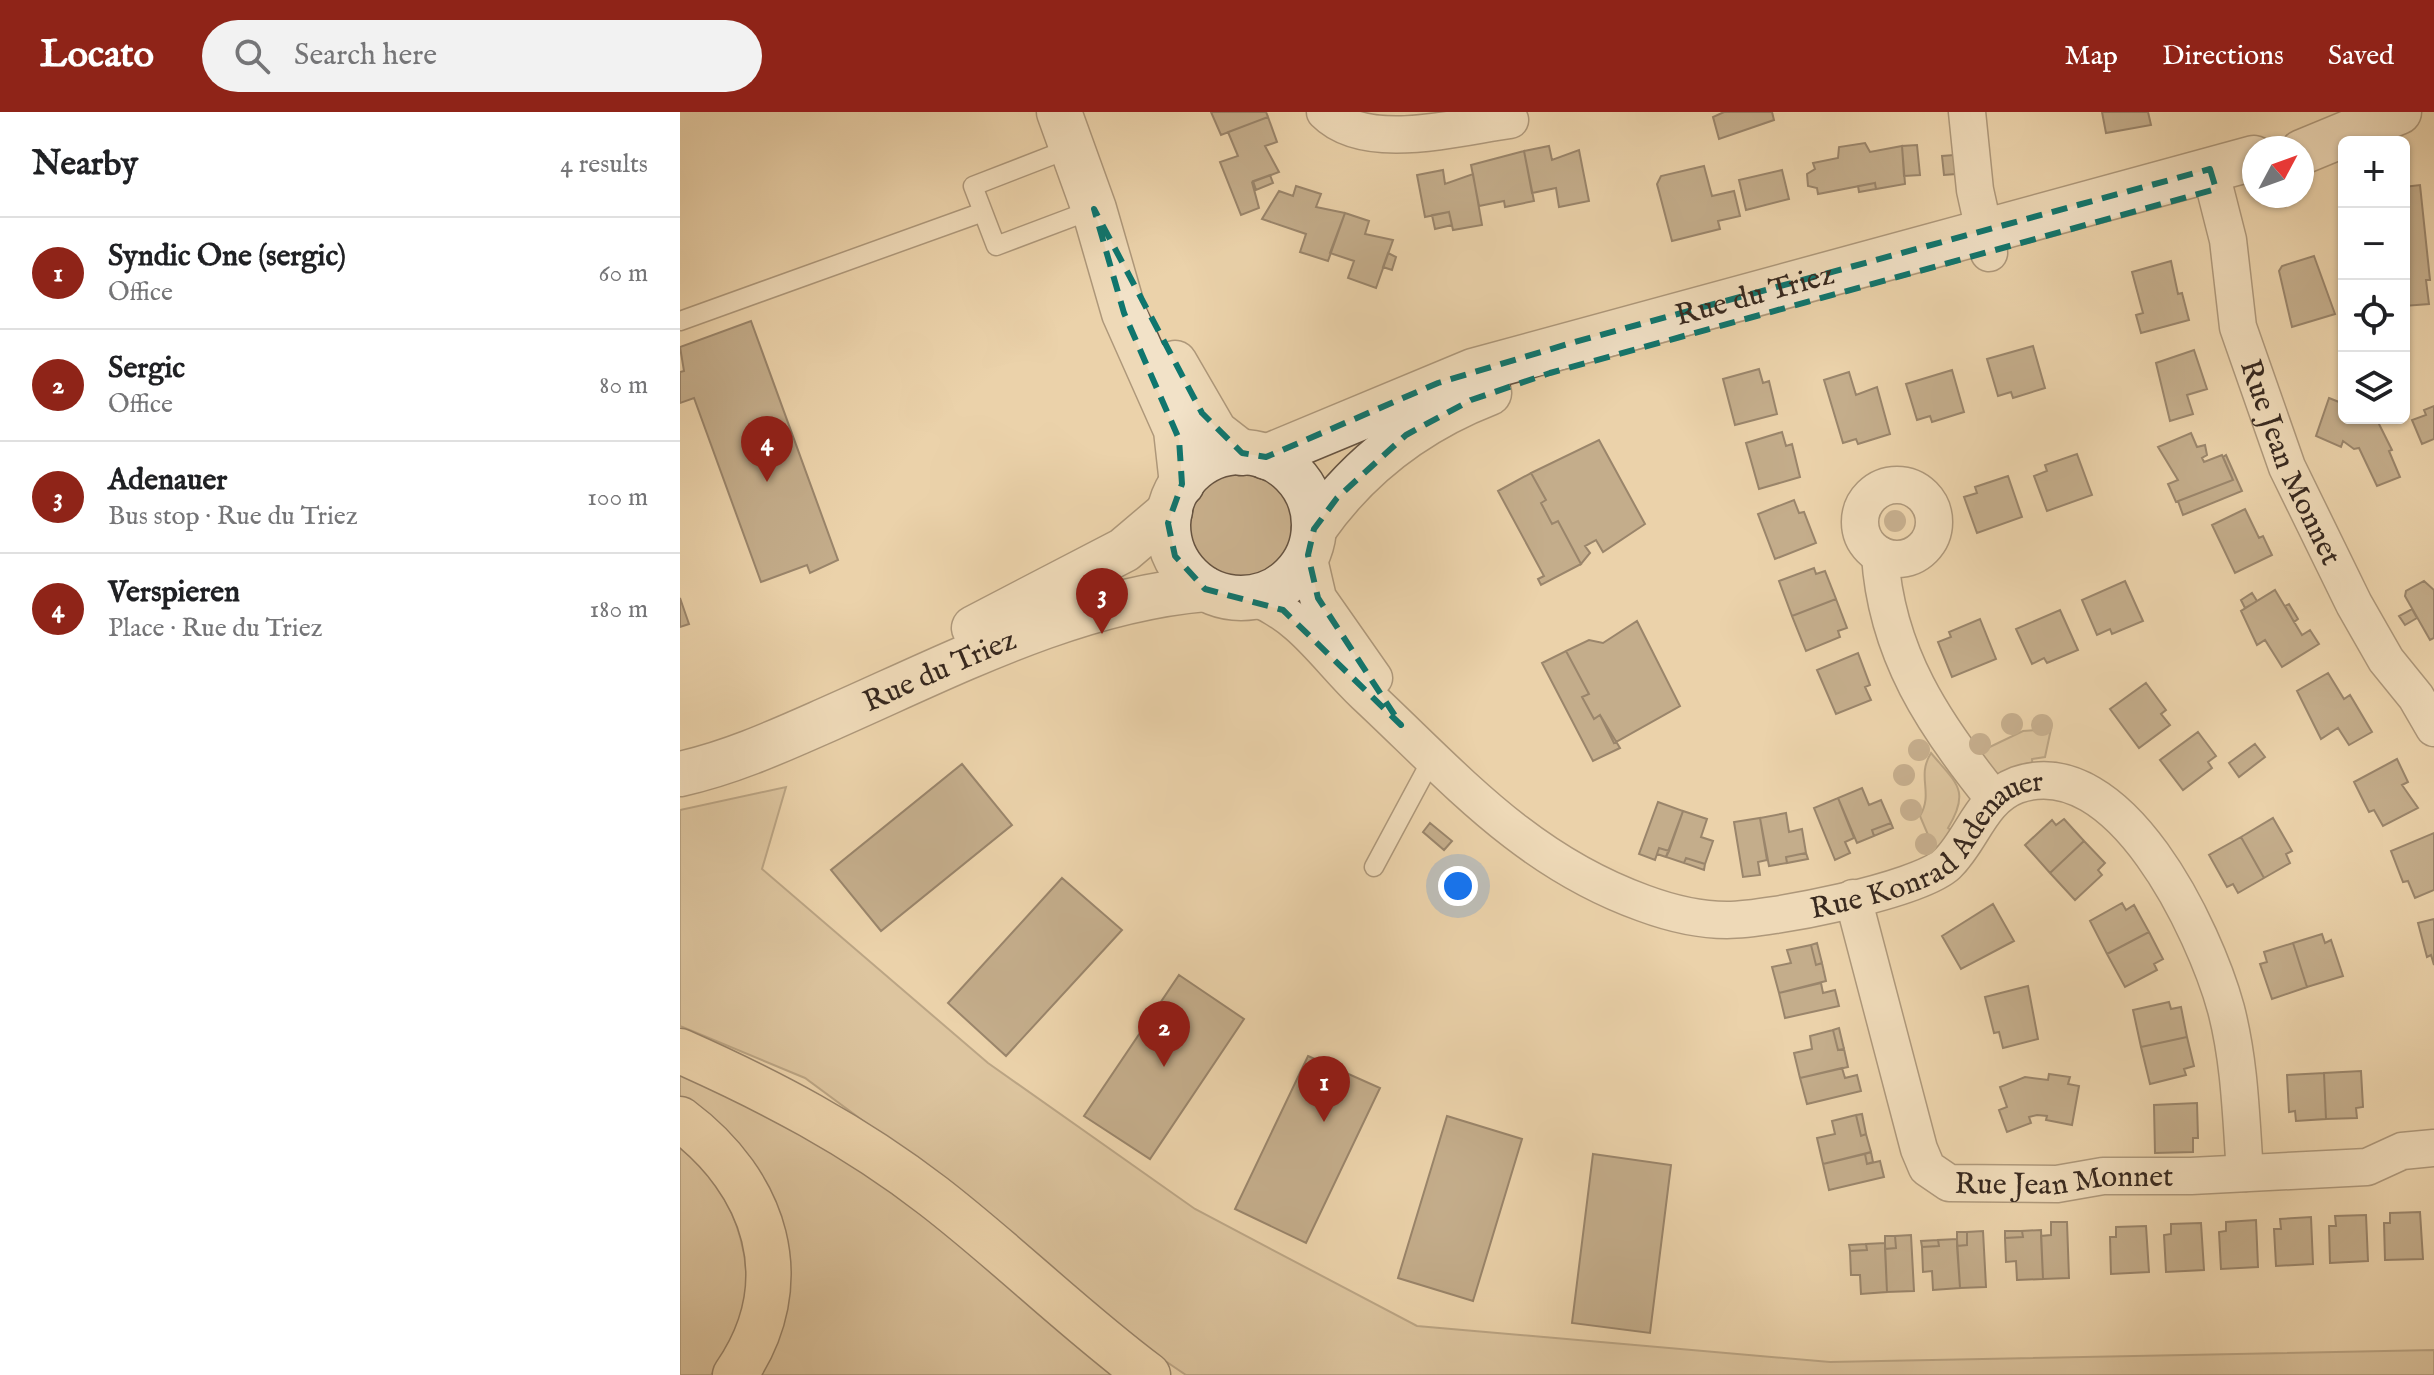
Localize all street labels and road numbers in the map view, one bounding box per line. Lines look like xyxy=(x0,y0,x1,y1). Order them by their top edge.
street label: Rue du Triez xyxy=(1672,256,1839,336)
street label: Rue Jean Monnet xyxy=(2230,355,2349,572)
street label: Rue du Triez xyxy=(858,622,1022,722)
street label: Rue Konrad Adenauer xyxy=(1807,763,2045,929)
street label: Rue Jean Monnet xyxy=(1954,1159,2173,1206)

